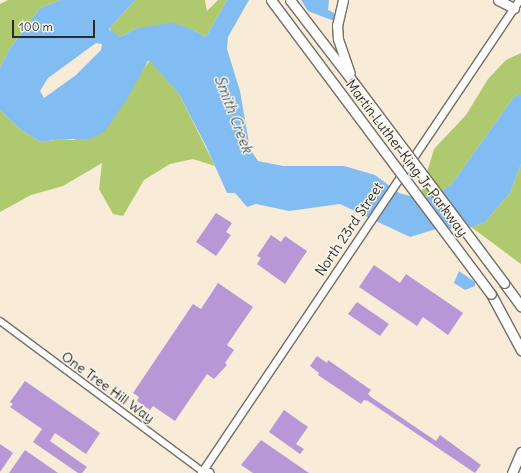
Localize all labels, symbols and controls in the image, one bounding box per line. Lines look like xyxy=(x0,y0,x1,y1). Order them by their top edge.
scale bar xyxy=(14,12,97,38)
text: 100 m xyxy=(19,19,53,34)
water label: Smith Creek xyxy=(211,73,257,155)
street label: Martin Luther King Jr Parkway xyxy=(342,76,472,240)
street label: North 23rd Street xyxy=(311,179,387,279)
street label: One Tree Hill Way xyxy=(58,348,158,426)

